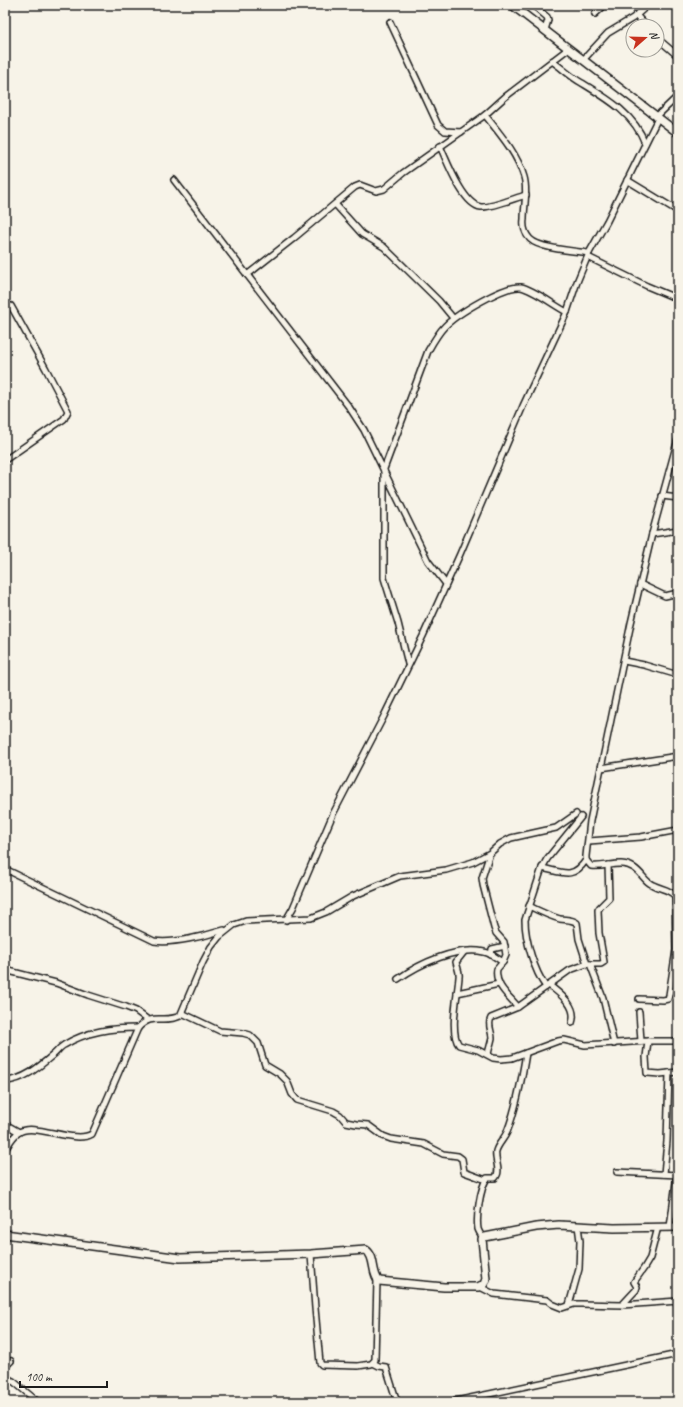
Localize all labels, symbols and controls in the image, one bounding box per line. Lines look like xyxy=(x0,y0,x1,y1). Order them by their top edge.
north arrow xyxy=(625,18,665,58)
text: N xyxy=(647,29,663,42)
scale bar xyxy=(20,1363,107,1389)
text: 100 m xyxy=(26,1369,53,1385)

